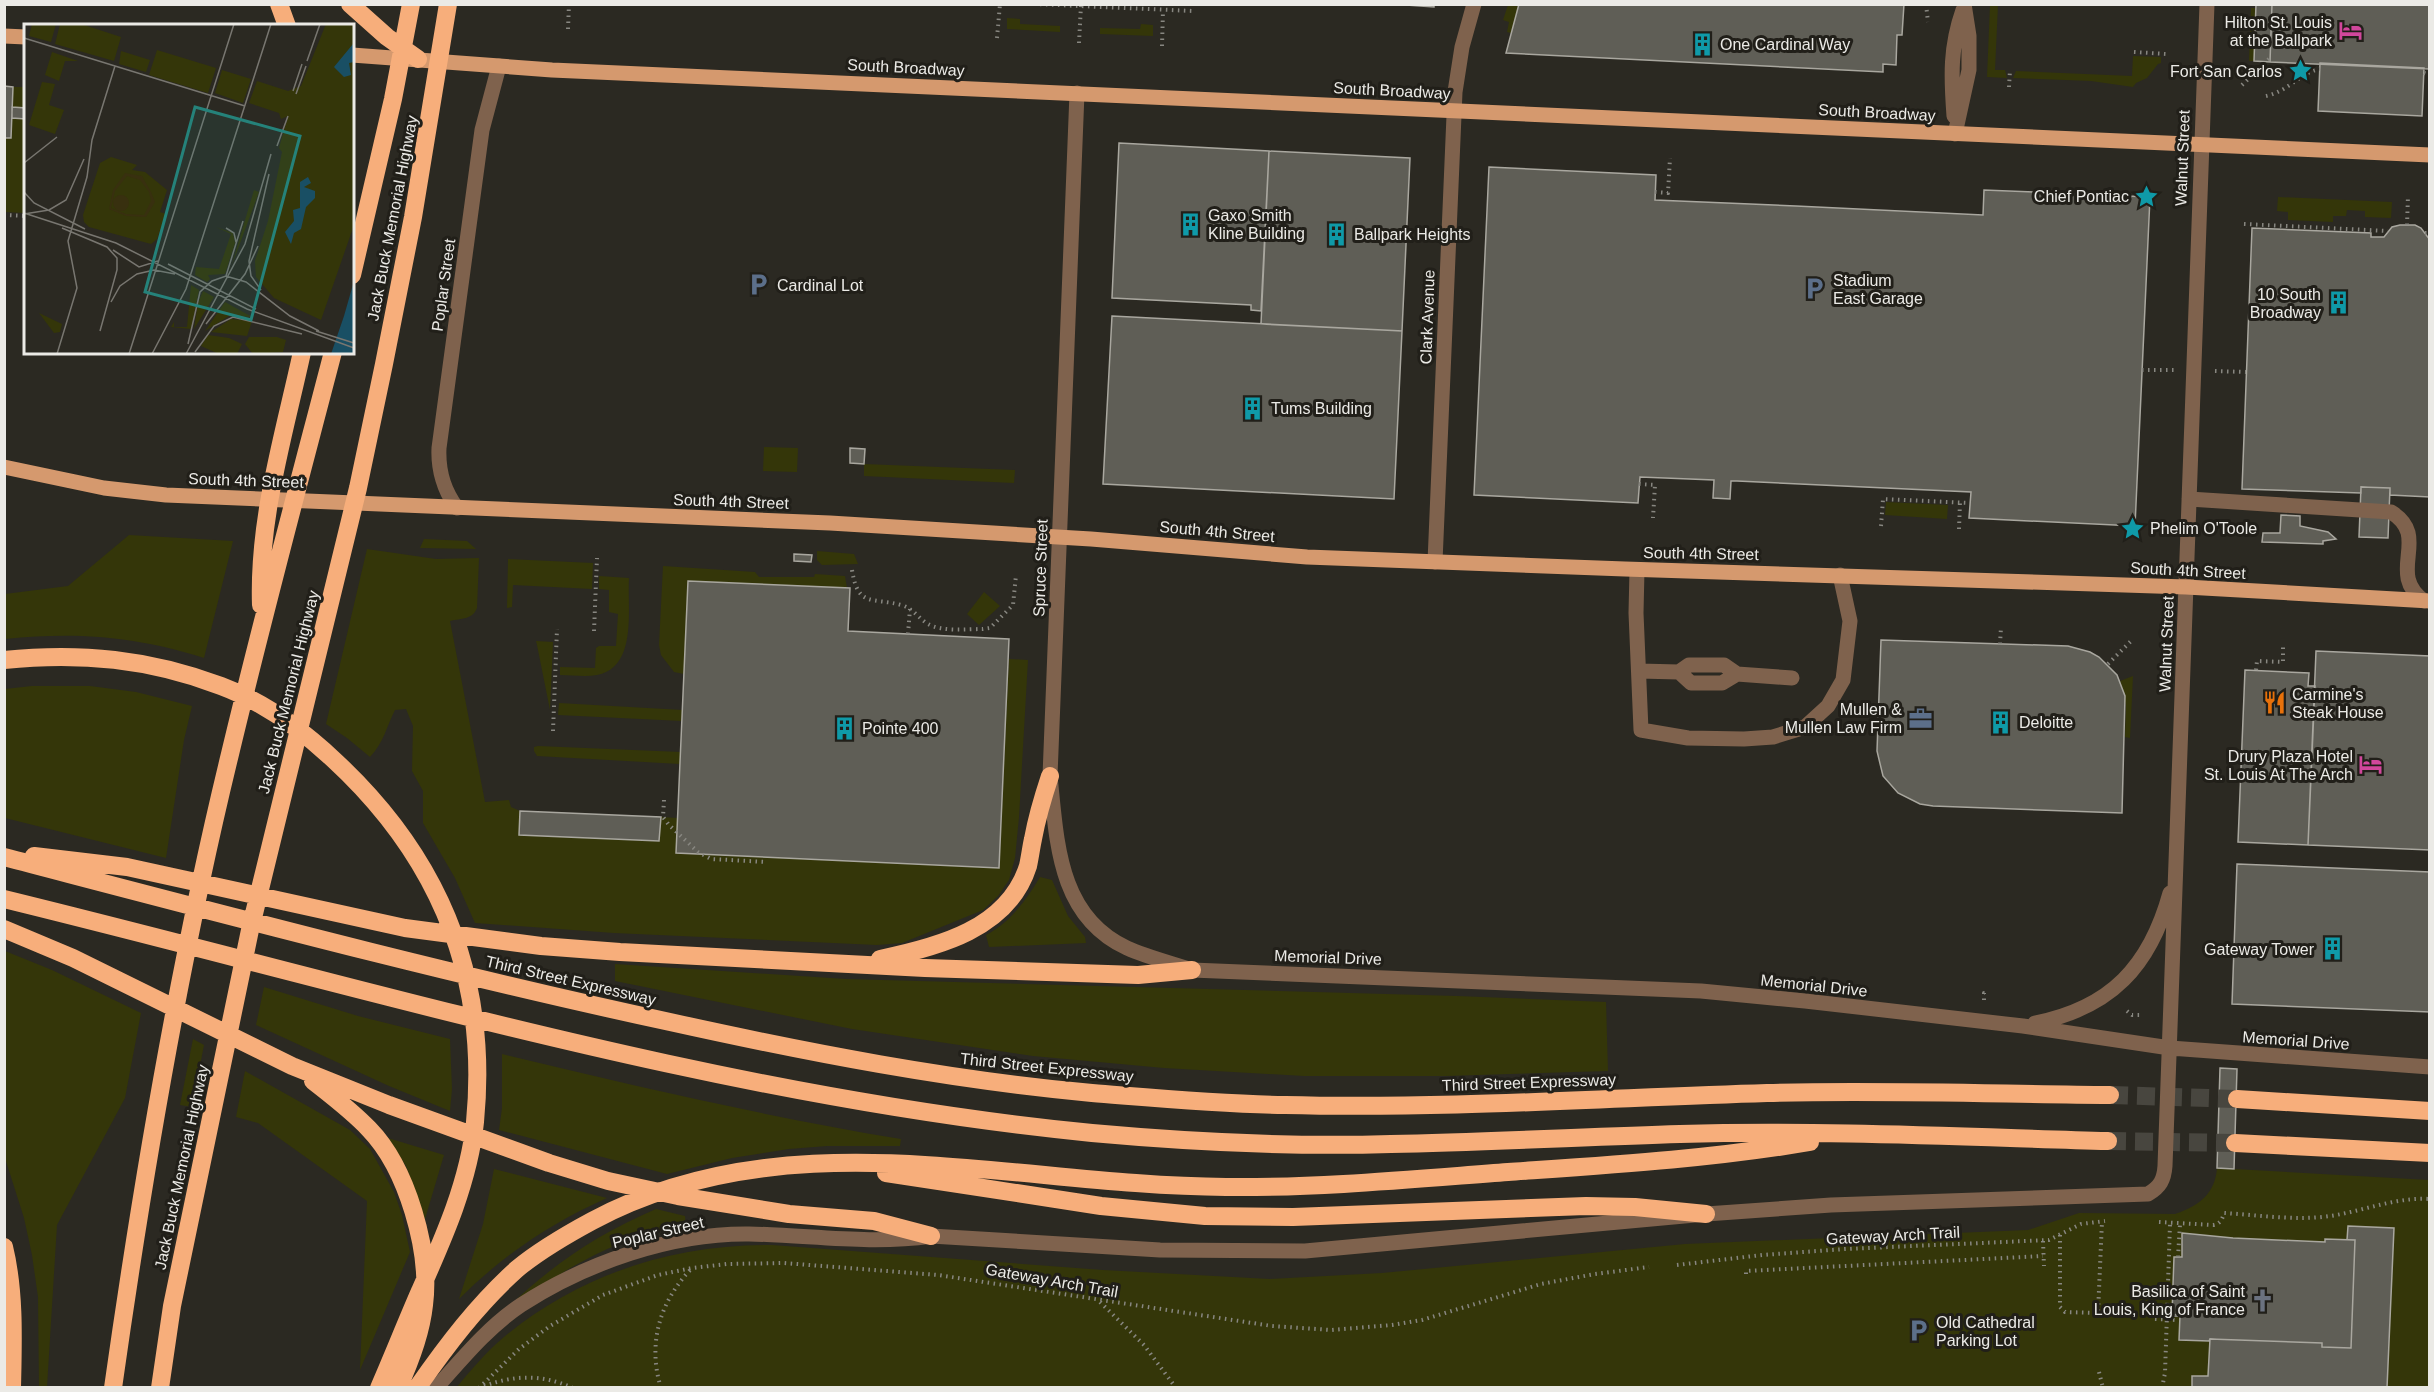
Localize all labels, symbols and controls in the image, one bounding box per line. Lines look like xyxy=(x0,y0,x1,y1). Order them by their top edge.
place label: Hilton St. Louis at the Ballpark xyxy=(2224,14,2333,49)
hotel icon: Hilton St. Louis at the Ballpark xyxy=(2337,18,2363,44)
inset map xyxy=(24,24,354,354)
building icon: One Cardinal Way xyxy=(1689,31,1715,57)
place label: One Cardinal Way xyxy=(1720,36,1850,53)
street label: South Broadway xyxy=(847,56,965,79)
place icon: Fort San Carlos xyxy=(2287,58,2313,84)
place label: Fort San Carlos xyxy=(2170,63,2282,80)
street label: South Broadway xyxy=(1333,79,1451,102)
street label: South Broadway xyxy=(1818,101,1936,124)
street label: Walnut Street xyxy=(2172,109,2193,206)
street label: Jack Buck Memorial Highway xyxy=(364,114,421,322)
place icon: Chief Pontiac xyxy=(2134,183,2160,209)
place label: Chief Pontiac xyxy=(2034,188,2129,205)
place label: Gaxo Smith Kline Building xyxy=(1208,207,1305,242)
building icon: Gaxo Smith Kline Building xyxy=(1177,211,1203,237)
building icon: Ballpark Heights xyxy=(1323,221,1349,247)
place label: Ballpark Heights xyxy=(1354,226,1471,243)
street label: Poplar Street xyxy=(429,237,458,332)
street label: Clark Avenue xyxy=(1417,269,1438,365)
parking icon: Cardinal Lot xyxy=(746,272,772,298)
place label: Stadium East Garage xyxy=(1833,272,1923,307)
parking icon: Stadium East Garage xyxy=(1802,276,1828,302)
place label: Cardinal Lot xyxy=(777,277,864,294)
place label: 10 South Broadway xyxy=(2250,286,2321,321)
building icon: 10 South Broadway xyxy=(2326,290,2352,316)
building icon: Tums Building xyxy=(1240,395,1266,421)
place label: Tums Building xyxy=(1271,400,1372,417)
street label: South 4th Street xyxy=(188,470,305,491)
street label: South 4th Street xyxy=(673,491,790,512)
place icon: Phelim O'Toole xyxy=(2119,515,2145,541)
street label: Spruce Street xyxy=(1030,518,1051,617)
street label: South 4th Street xyxy=(1159,518,1276,545)
place label: Phelim O'Toole xyxy=(2150,520,2257,537)
street label: South 4th Street xyxy=(1643,544,1759,563)
street label: South 4th Street xyxy=(2130,559,2247,582)
street label: Jack Buck Memorial Highway xyxy=(255,589,322,796)
street label: Walnut Street xyxy=(2156,595,2177,692)
place label: Carmine's Steak House xyxy=(2292,686,2384,721)
restaurant icon: Carmine's Steak House xyxy=(2261,690,2287,716)
place label: Mullen & Mullen Law Firm xyxy=(1785,701,1902,736)
office icon: Mullen & Mullen Law Firm xyxy=(1907,705,1933,731)
building icon: Deloitte xyxy=(1988,709,2014,735)
place label: Deloitte xyxy=(2019,714,2073,731)
building icon: Pointe 400 xyxy=(831,715,857,741)
place label: Pointe 400 xyxy=(862,720,939,737)
place label: Drury Plaza Hotel St. Louis At The Arch xyxy=(2204,748,2353,783)
hotel icon: Drury Plaza Hotel St. Louis At The Arch xyxy=(2358,752,2384,778)
building icon: Gateway Tower xyxy=(2319,936,2345,962)
place label: Gateway Tower xyxy=(2204,941,2315,958)
street label: Memorial Drive xyxy=(1274,947,1382,968)
street label: Third Street Expressway xyxy=(484,953,658,1008)
street label: Memorial Drive xyxy=(1760,971,1868,1000)
street label: Memorial Drive xyxy=(2242,1028,2350,1053)
street label: Third Street Expressway xyxy=(959,1050,1134,1085)
street label: Jack Buck Memorial Highway xyxy=(151,1063,212,1271)
street label: Third Street Expressway xyxy=(1442,1071,1616,1094)
street label: Poplar Street xyxy=(611,1214,706,1251)
street label: Gateway Arch Trail xyxy=(1826,1223,1961,1248)
street label: Gateway Arch Trail xyxy=(984,1260,1120,1301)
place label: Basilica of Saint Louis, King of France xyxy=(2094,1283,2246,1318)
church icon: Basilica of Saint Louis, King of France xyxy=(2250,1287,2276,1313)
place label: Old Cathedral Parking Lot xyxy=(1936,1314,2035,1349)
parking icon: Old Cathedral Parking Lot xyxy=(1905,1318,1931,1344)

